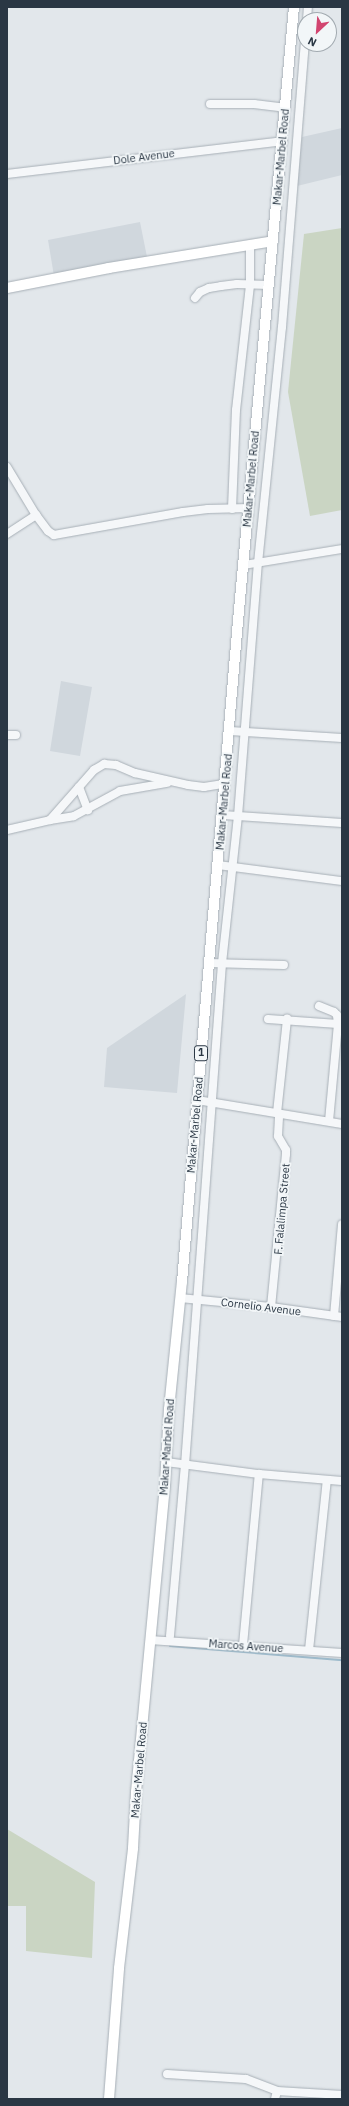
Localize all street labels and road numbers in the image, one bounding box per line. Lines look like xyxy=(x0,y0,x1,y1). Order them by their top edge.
street label: Makar-Marbel Road xyxy=(270,108,292,206)
street label: Dole Avenue xyxy=(112,147,176,167)
street label: Makar-Marbel Road xyxy=(240,430,262,528)
street label: Makar-Marbel Road xyxy=(213,753,235,851)
road number: 1 xyxy=(194,1045,208,1061)
street label: Makar-Marbel Road xyxy=(184,1076,206,1174)
street label: F. Falalimpa Street xyxy=(271,1163,293,1255)
street label: Cornelio Avenue xyxy=(220,1296,302,1318)
street label: Makar-Marbel Road xyxy=(157,1398,177,1496)
street label: Marcos Avenue xyxy=(208,1637,284,1655)
street label: Makar-Marbel Road xyxy=(128,1721,150,1819)

